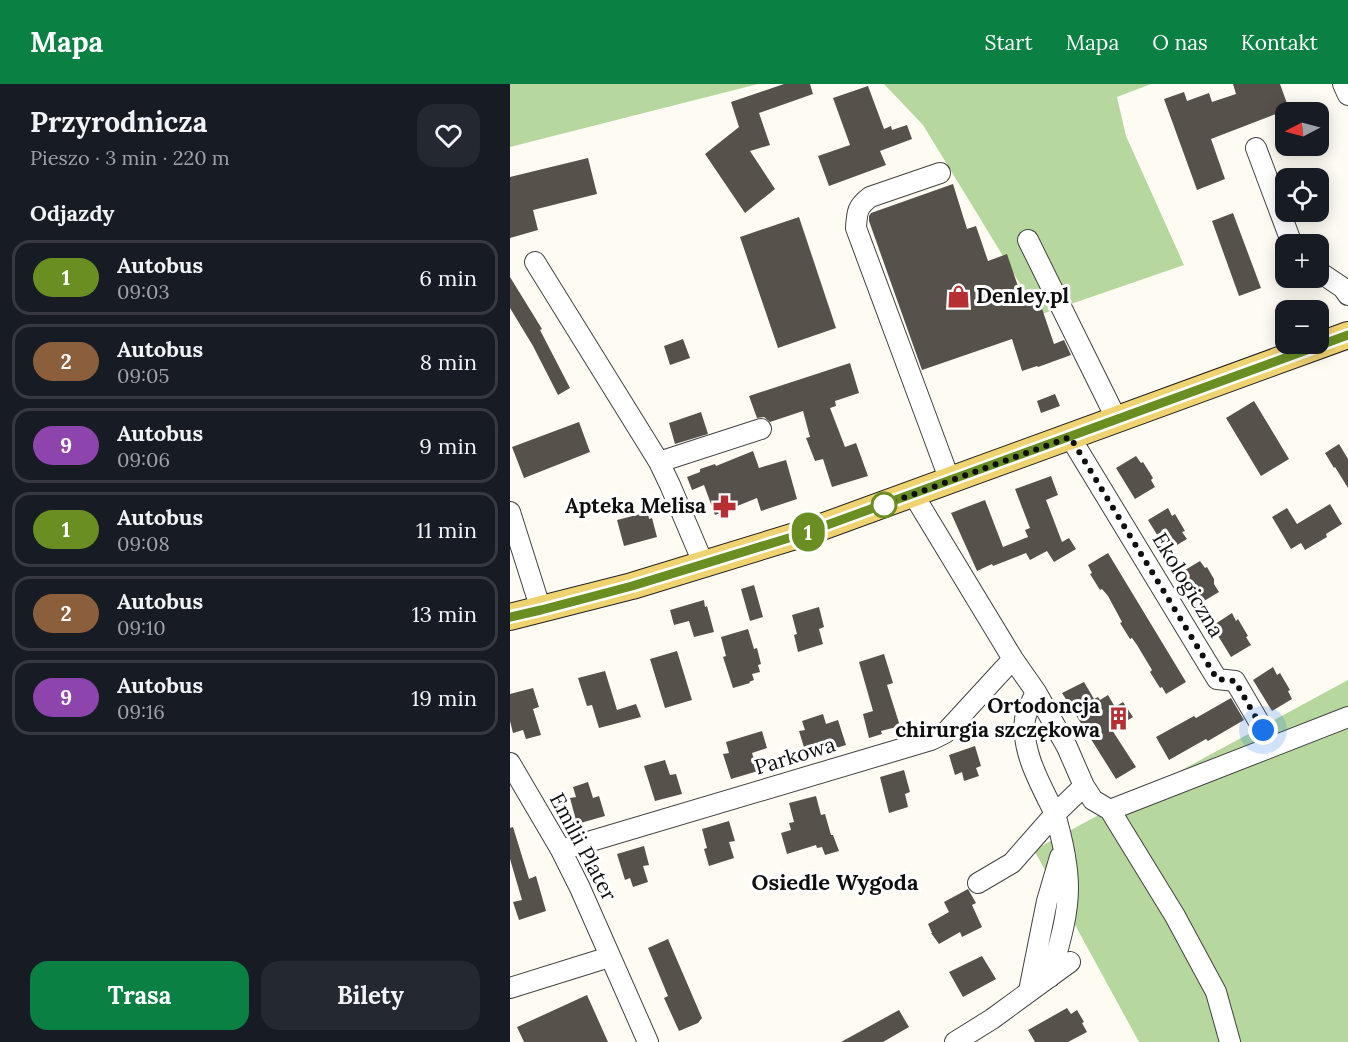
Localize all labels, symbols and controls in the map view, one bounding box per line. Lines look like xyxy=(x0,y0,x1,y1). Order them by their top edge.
text: Mapa xyxy=(30,24,103,60)
text: Start xyxy=(985,29,1033,56)
text: Mapa xyxy=(1066,29,1119,56)
text: O nas xyxy=(1152,29,1208,56)
text: Kontakt xyxy=(1241,29,1318,56)
north arrow xyxy=(1275,102,1329,156)
map controls xyxy=(1275,102,1329,354)
text: Przyrodnicza xyxy=(30,104,207,140)
button: heart xyxy=(417,104,480,167)
text: Pieszo · 3 min · 220 m xyxy=(30,145,230,170)
button: locate xyxy=(1275,168,1329,222)
text: Odjazdy xyxy=(30,199,114,227)
button: + xyxy=(1275,234,1329,288)
text: Autobus xyxy=(117,251,203,279)
text: 1 xyxy=(62,264,70,291)
text: 6 min xyxy=(419,264,477,292)
text: 09:03 xyxy=(117,279,170,304)
place label: Denley.pl xyxy=(976,282,1069,309)
shop icon: Denley.pl xyxy=(945,283,971,309)
button: − xyxy=(1275,300,1329,354)
text: Autobus xyxy=(117,335,203,363)
text: 2 xyxy=(60,348,72,375)
text: 8 min xyxy=(420,348,477,376)
text: 09:05 xyxy=(117,363,169,388)
text: Autobus xyxy=(117,419,203,447)
text: 9 xyxy=(60,432,72,459)
text: 9 min xyxy=(419,432,477,460)
text: 09:06 xyxy=(117,447,170,472)
place label: Apteka Melisa xyxy=(565,492,706,519)
unlabelled marker xyxy=(871,492,897,518)
pharmacy icon: Apteka Melisa xyxy=(711,493,737,519)
text: Autobus xyxy=(117,503,203,531)
line badge: 1 xyxy=(788,512,828,552)
text: 1 xyxy=(62,516,70,543)
text: 11 min xyxy=(416,516,477,544)
text: 1 xyxy=(804,519,812,546)
street label: Ekologiczna xyxy=(1147,527,1230,642)
text: 09:08 xyxy=(117,531,170,556)
text: Autobus xyxy=(117,587,203,615)
text: 2 xyxy=(60,600,72,627)
text: 13 min xyxy=(412,600,477,628)
text: 09:10 xyxy=(117,615,166,640)
text: Autobus xyxy=(117,671,203,699)
text: 9 xyxy=(60,684,72,711)
text: 19 min xyxy=(411,684,477,712)
place label: Ortodoncja chirurgia szczękowa xyxy=(895,692,1100,743)
text: 09:16 xyxy=(117,699,165,724)
building icon: Ortodoncja chirurgia szczękowa xyxy=(1105,705,1131,731)
your location xyxy=(1248,715,1278,745)
street label: Parkowa xyxy=(751,730,839,781)
street label: Emilii Plater xyxy=(544,788,623,905)
district label: Osiedle Wygoda xyxy=(752,868,919,896)
button: Trasa xyxy=(30,961,249,1030)
button: Bilety xyxy=(261,961,480,1030)

